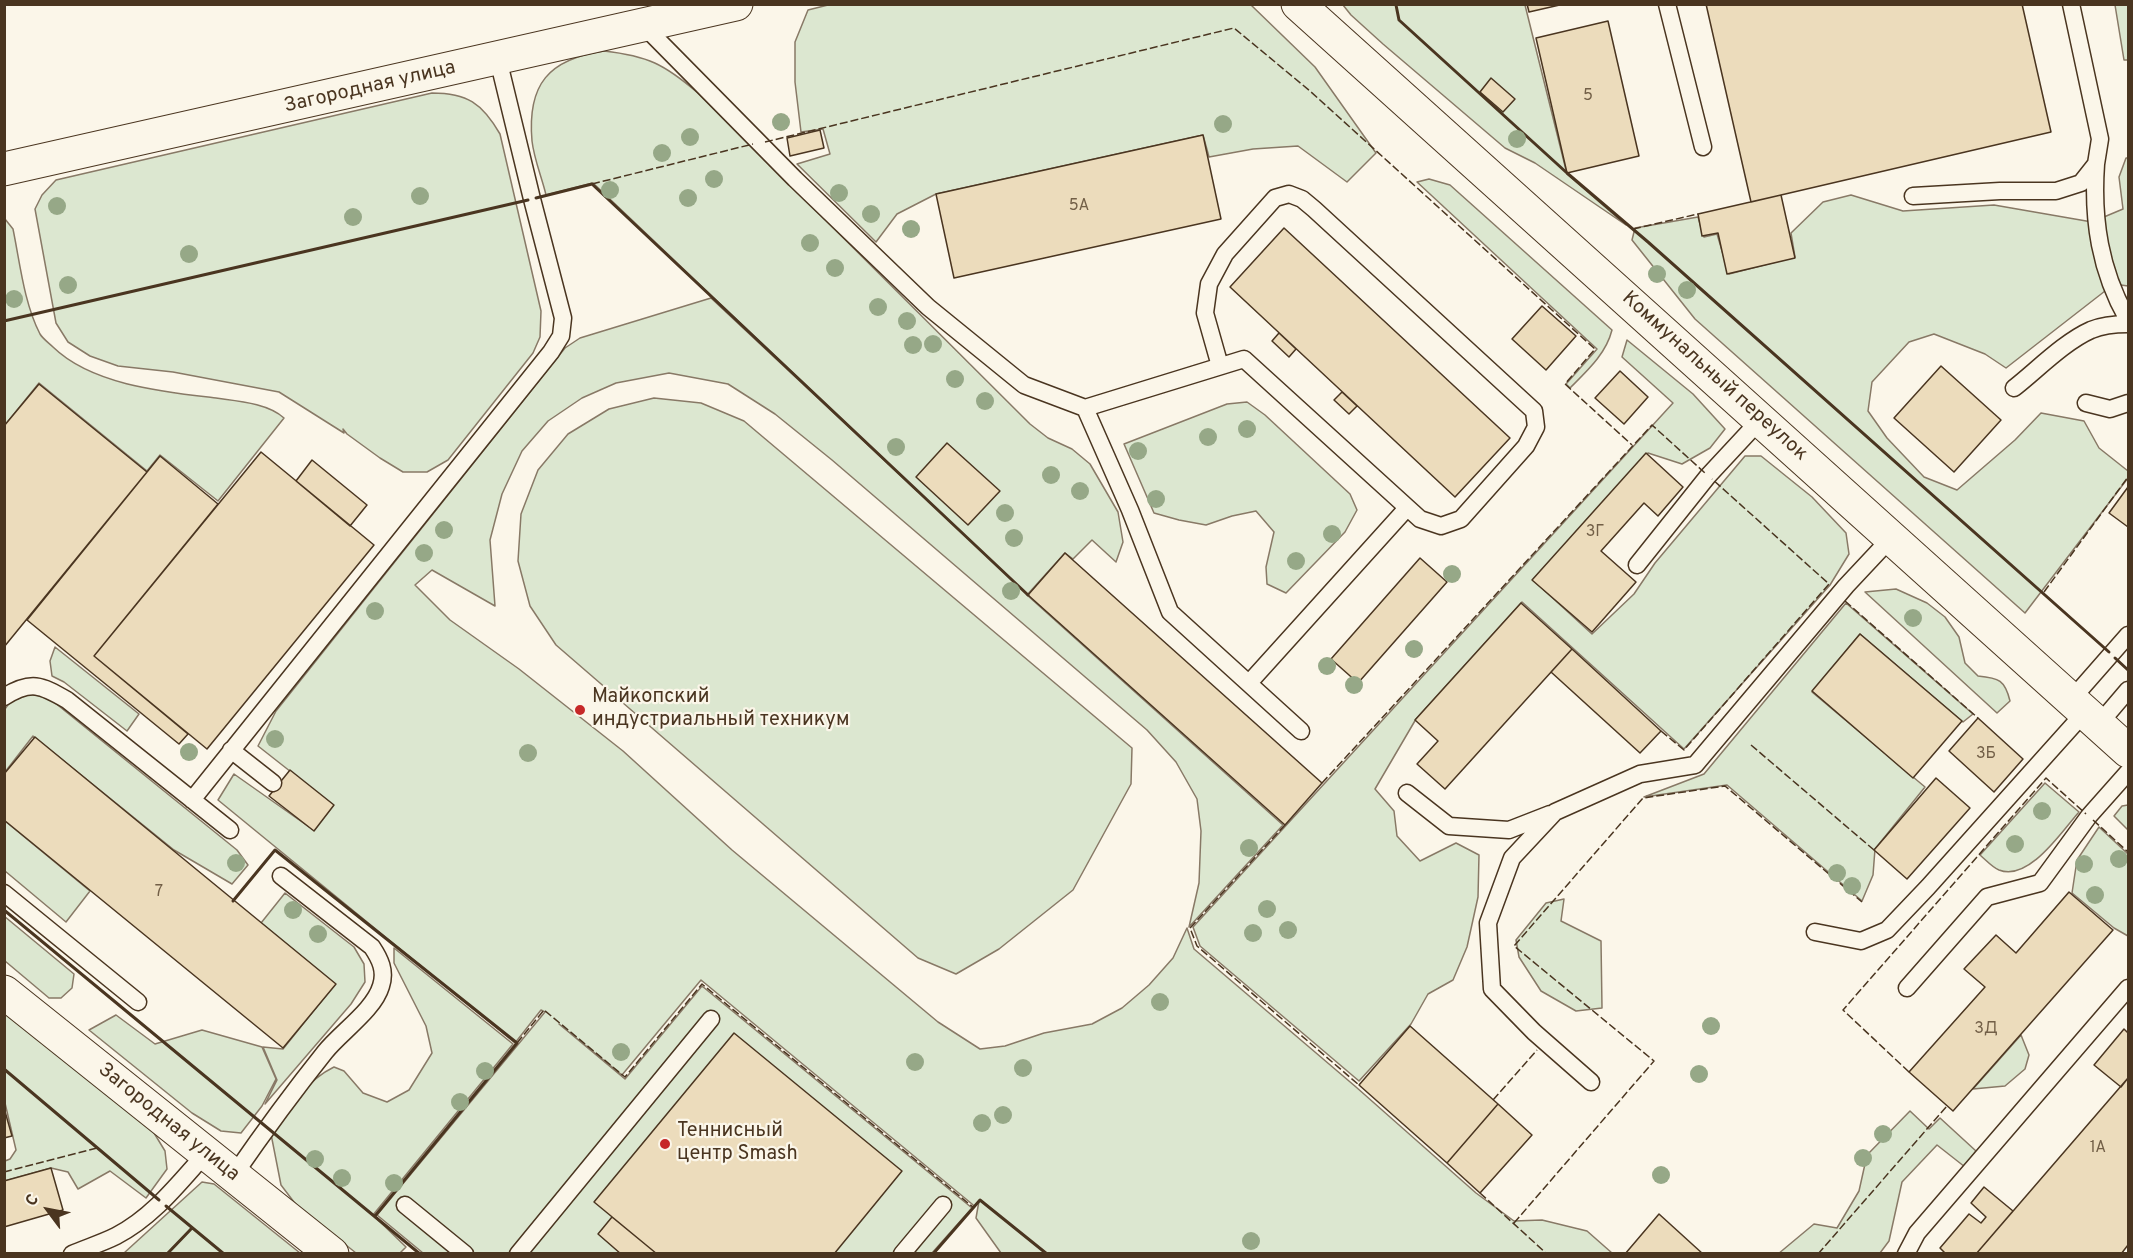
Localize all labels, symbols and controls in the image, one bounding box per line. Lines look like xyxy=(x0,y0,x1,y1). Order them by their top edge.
street label: Загородная улица xyxy=(282,57,458,119)
house number: 5 xyxy=(1583,87,1593,107)
house number: 5А xyxy=(1069,197,1089,217)
street label: Коммунальный переулок xyxy=(1616,287,1812,467)
house number: 3Г xyxy=(1586,523,1604,543)
place label: Майкопский индустриальный техникум xyxy=(592,686,850,733)
marker: Майкопский индустриальный техникум xyxy=(573,703,587,717)
house number: 3Б xyxy=(1976,745,1996,765)
house number: 7 xyxy=(155,883,163,903)
house number: 3Д xyxy=(1974,1020,1998,1040)
street label: Загородная улица xyxy=(92,1059,244,1187)
place label: Теннисный центр Smash xyxy=(677,1120,798,1167)
marker: Теннисный центр Smash xyxy=(658,1137,672,1151)
house number: 1А xyxy=(2090,1139,2106,1159)
north arrow xyxy=(18,1180,78,1240)
text: С xyxy=(22,1191,44,1210)

